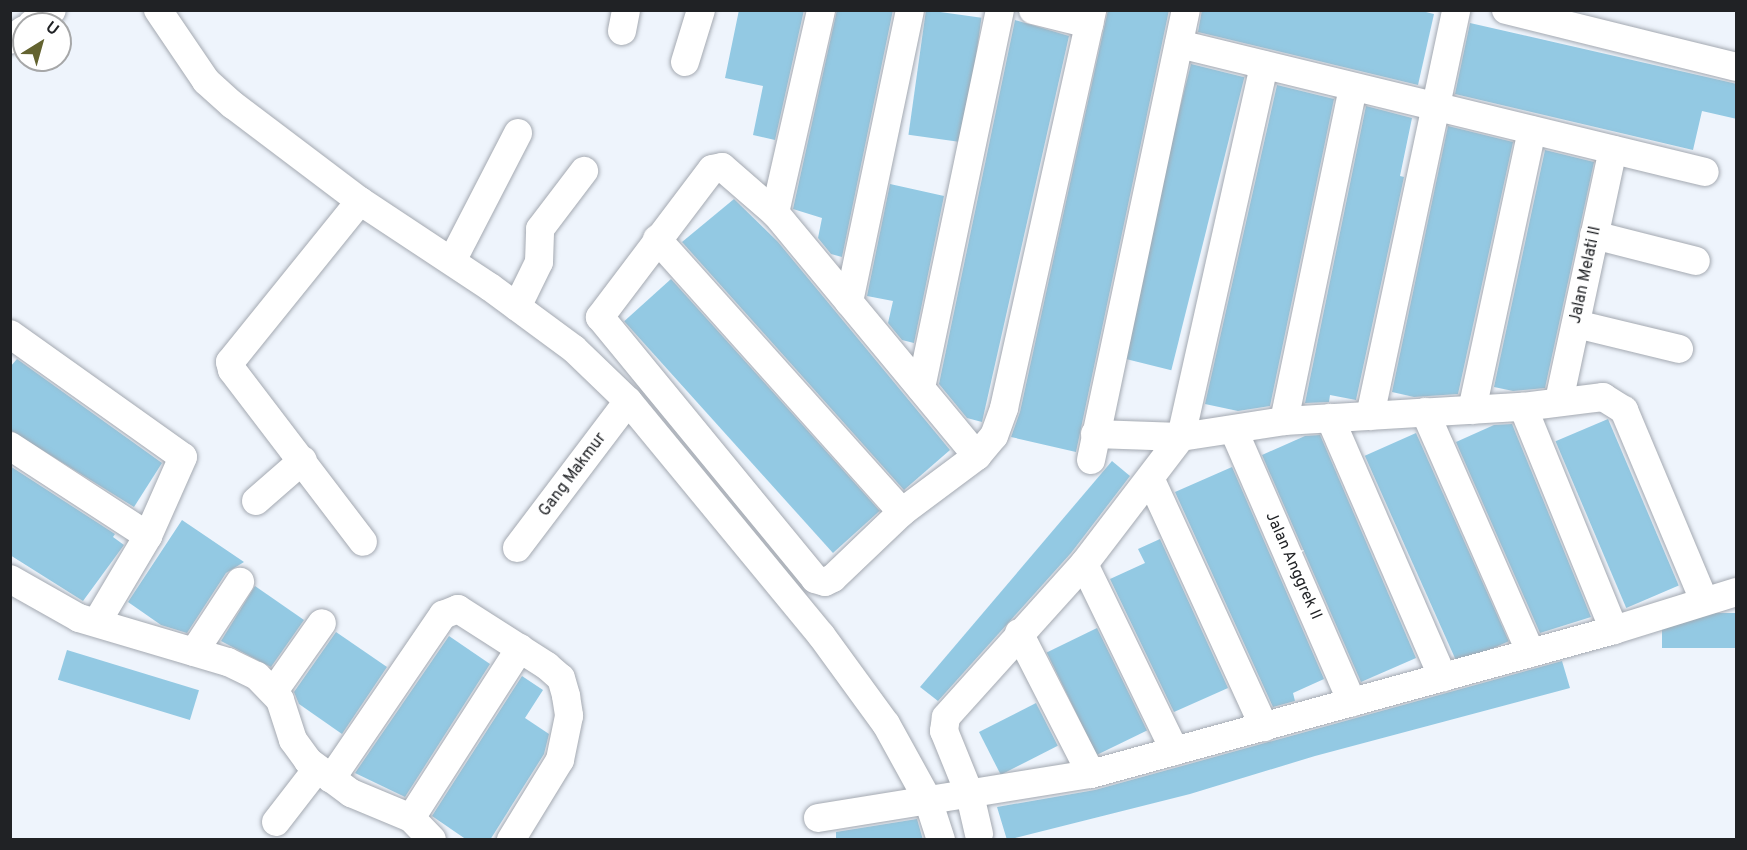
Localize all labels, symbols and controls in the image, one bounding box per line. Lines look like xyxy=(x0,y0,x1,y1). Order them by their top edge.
north arrow xyxy=(12,12,72,72)
text: U xyxy=(41,18,62,41)
street label: Jalan Melati II xyxy=(1566,225,1606,325)
street label: Gang Makmur xyxy=(535,429,611,521)
street label: Jalan Anggrek II xyxy=(1261,509,1325,623)

